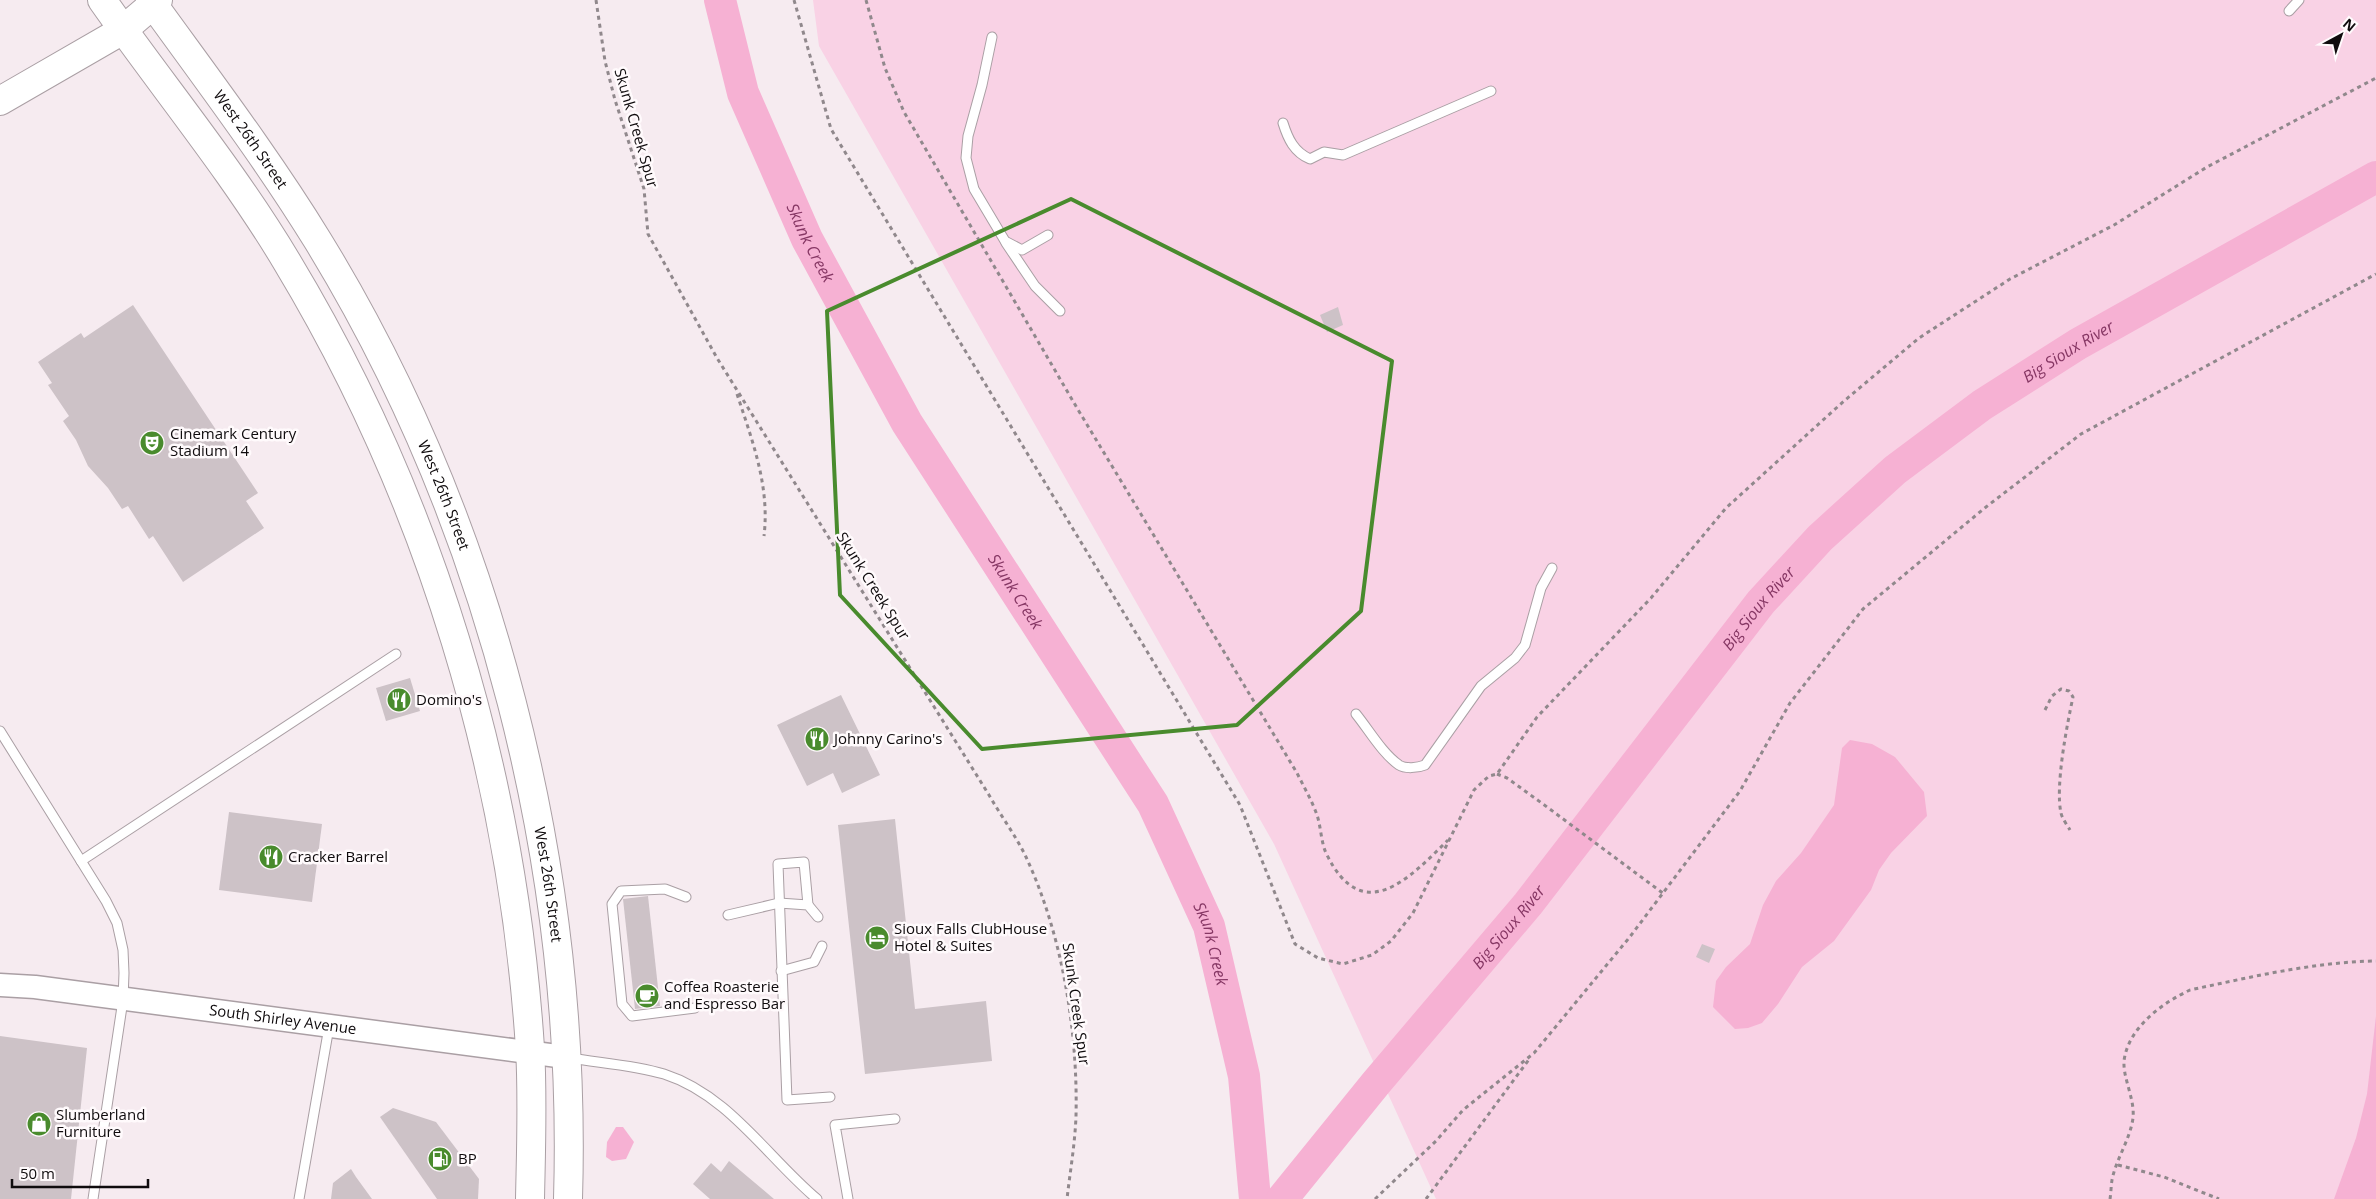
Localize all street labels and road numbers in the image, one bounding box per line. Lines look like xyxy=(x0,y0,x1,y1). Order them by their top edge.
street label: Skunk Creek Spur xyxy=(610,66,664,190)
street label: West 26th Street xyxy=(210,86,293,192)
street label: West 26th Street xyxy=(414,437,475,553)
street label: Skunk Creek Spur xyxy=(833,528,915,643)
street label: West 26th Street xyxy=(530,825,568,943)
street label: Skunk Creek Spur xyxy=(1059,941,1095,1066)
street label: South Shirley Avenue xyxy=(208,999,358,1038)

